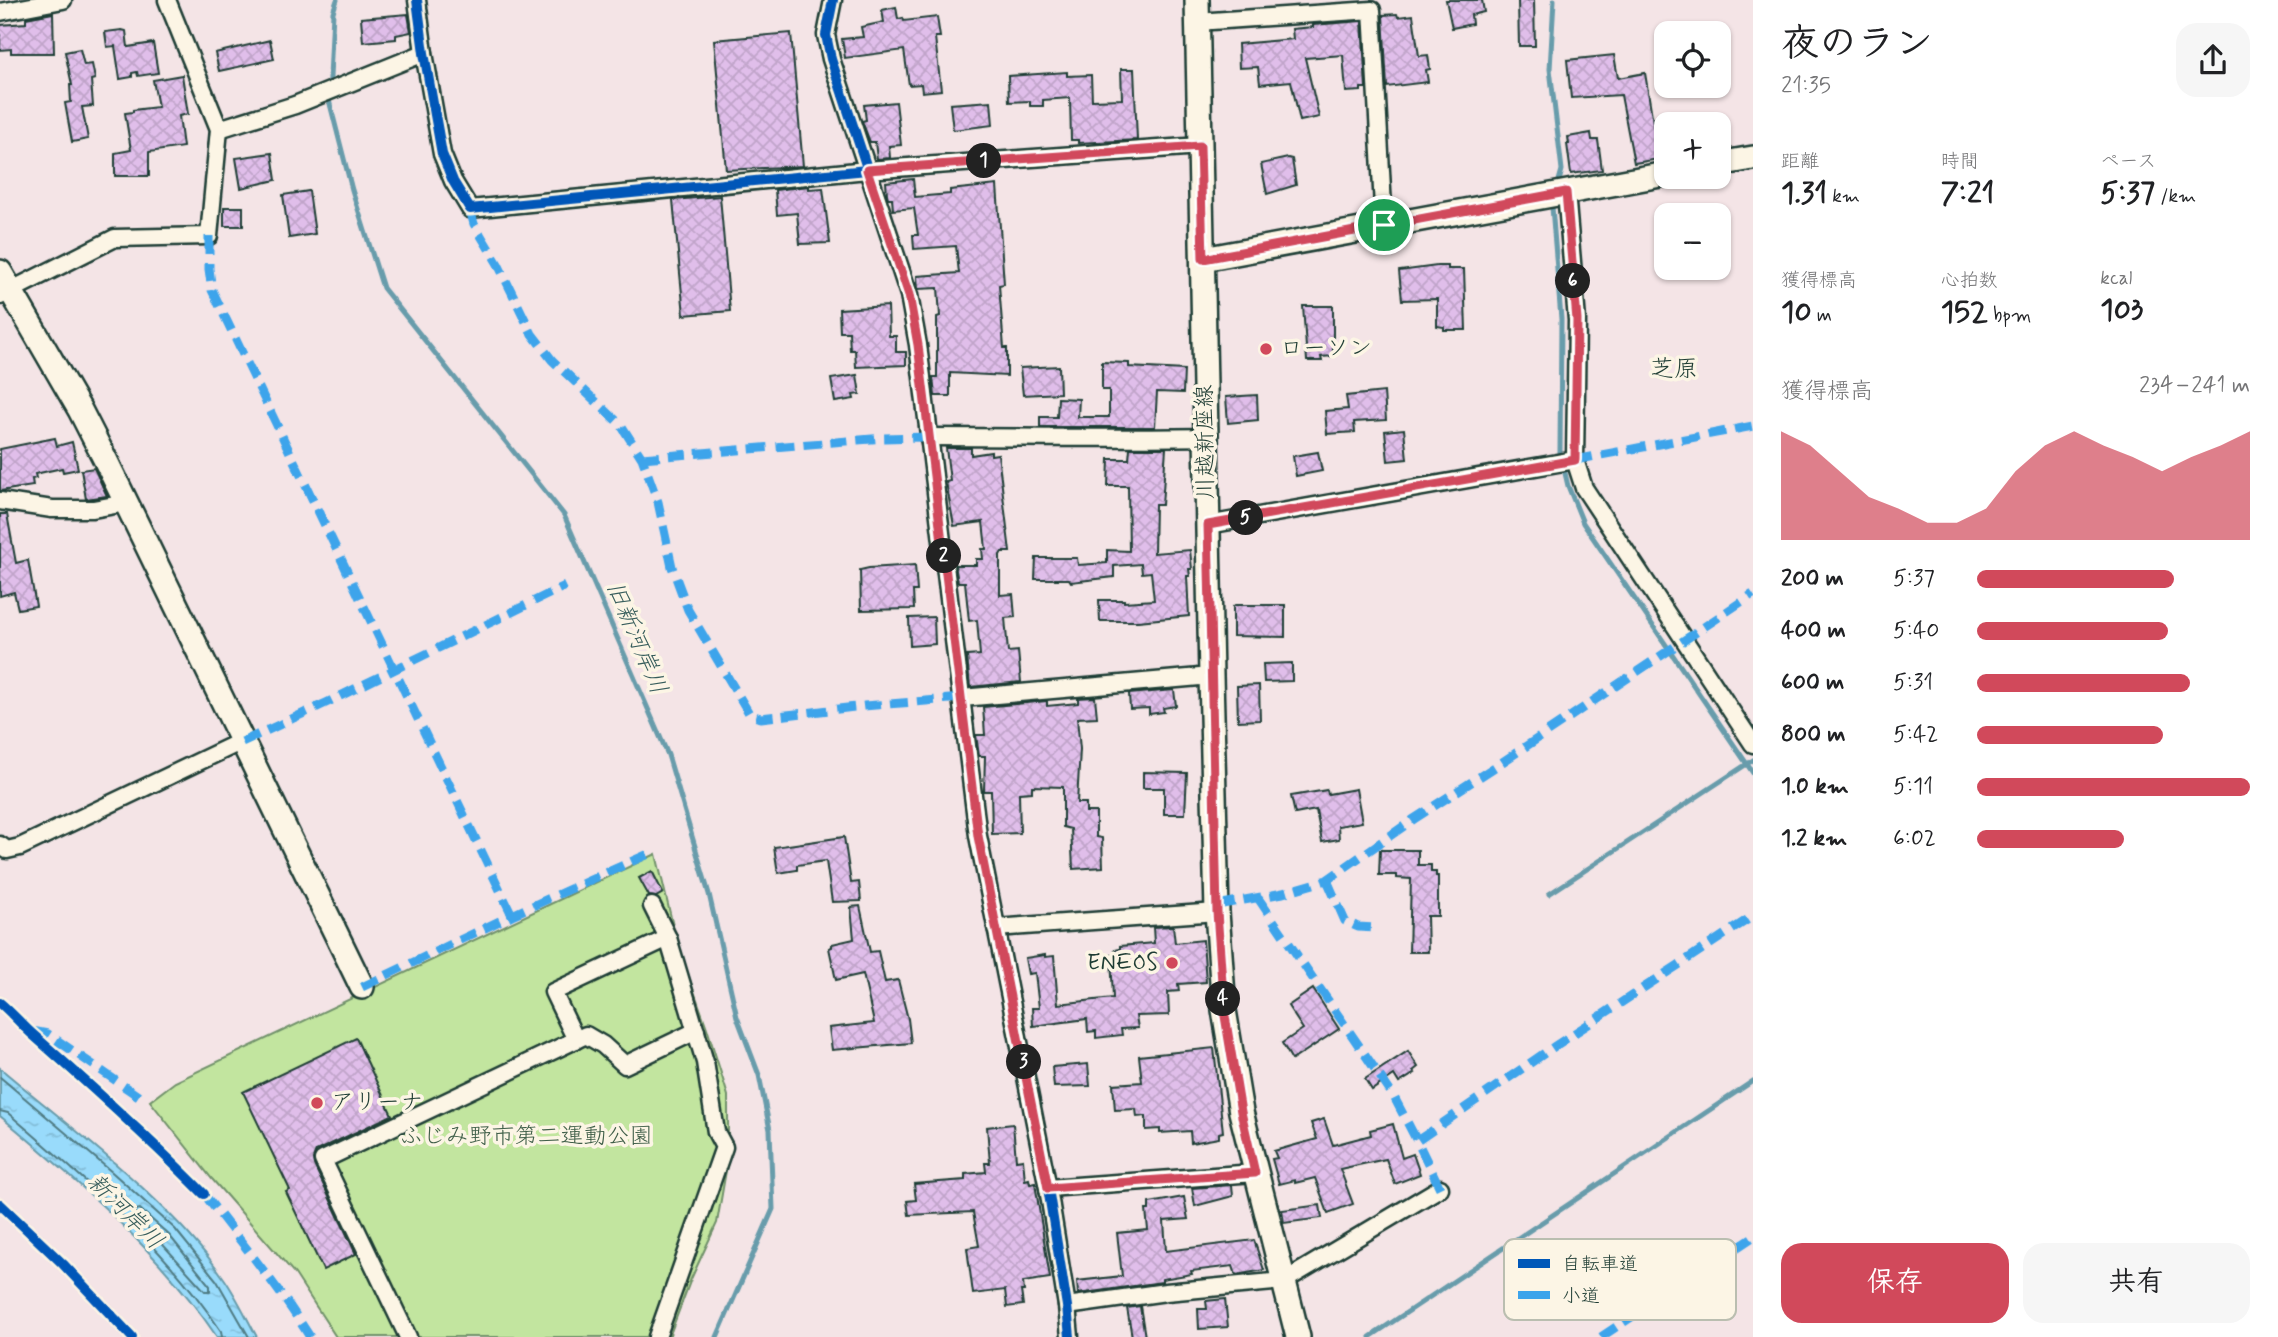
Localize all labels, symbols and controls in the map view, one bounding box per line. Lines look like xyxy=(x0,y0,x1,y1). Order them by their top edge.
text: 夜のラン xyxy=(1781,20,1933,69)
map controls xyxy=(1654,21,1731,280)
button: locate xyxy=(1654,21,1731,98)
button: share xyxy=(2176,23,2250,97)
text: 21:35 xyxy=(1781,71,1831,101)
button: + xyxy=(1654,112,1731,189)
pin: 1 xyxy=(967,144,1002,178)
text: 1 xyxy=(979,148,988,173)
text: 距離 xyxy=(1781,149,1819,174)
text: 時間 xyxy=(1941,149,1979,174)
text: ペース xyxy=(2100,149,2156,174)
text: 1.31 xyxy=(1781,174,1827,213)
text: 7:21 xyxy=(1941,174,1994,213)
text: 5:37 xyxy=(2100,174,2155,213)
text: km xyxy=(1827,184,1860,209)
text: /km xyxy=(2155,184,2196,209)
pin xyxy=(1354,195,1414,255)
button: − xyxy=(1654,203,1731,280)
icon: arrive xyxy=(1365,206,1403,244)
pin: 6 xyxy=(1556,264,1590,298)
text: kcal xyxy=(2100,266,2132,291)
text: 6 xyxy=(1568,268,1577,293)
text: 獲得標高 xyxy=(1781,268,1857,293)
text: 心拍数 xyxy=(1941,268,1998,293)
text: 103 xyxy=(2100,291,2143,330)
text: 10 xyxy=(1781,293,1812,332)
text: 152 xyxy=(1941,293,1988,332)
text: m xyxy=(1812,303,1832,328)
text: bpm xyxy=(1988,303,2031,328)
place label: ローソン xyxy=(1280,334,1372,364)
marker: ローソン xyxy=(1258,341,1274,357)
district label: 芝原 xyxy=(1650,354,1698,385)
text: 234–241 m xyxy=(2139,371,2250,401)
text: 獲得標高 xyxy=(1781,377,1873,407)
street label: 川越新座線 xyxy=(1190,384,1222,500)
pin: 5 xyxy=(1228,500,1264,536)
text: 5 xyxy=(1240,505,1251,530)
pin: 2 xyxy=(926,538,962,574)
text: 2 xyxy=(939,543,948,568)
text: 200 m xyxy=(1781,564,1844,594)
text: 5:37 xyxy=(1893,564,1935,594)
water label: 旧新河岸川 xyxy=(598,577,674,699)
text: 400 m xyxy=(1781,616,1846,646)
text: 5:40 xyxy=(1893,616,1939,646)
text: 600 m xyxy=(1781,668,1844,698)
text: 5:31 xyxy=(1893,668,1933,698)
text: 800 m xyxy=(1781,720,1845,750)
text: 5:42 xyxy=(1893,720,1938,750)
text: 1.0 km xyxy=(1781,772,1849,802)
text: 5:11 xyxy=(1893,772,1933,802)
text: 1.2 km xyxy=(1781,824,1847,854)
text: 6:02 xyxy=(1893,824,1936,854)
place label: ENEOS xyxy=(1087,948,1158,978)
marker: ENEOS xyxy=(1164,955,1180,971)
pin: 4 xyxy=(1206,982,1240,1016)
text: 4 xyxy=(1217,986,1228,1011)
pin: 3 xyxy=(1006,1044,1042,1080)
text: 3 xyxy=(1019,1049,1028,1074)
place label: アリーナ xyxy=(331,1088,423,1118)
marker: アリーナ xyxy=(309,1095,325,1111)
park label: ふじみ野市第二運動公園 xyxy=(400,1122,653,1152)
water label: 新河岸川 xyxy=(80,1167,170,1257)
legend xyxy=(1504,1239,1736,1320)
button: 保存 xyxy=(1781,1243,2009,1323)
button: 共有 xyxy=(2023,1243,2250,1323)
text: 自転車道 xyxy=(1562,1252,1638,1277)
text: 小道 xyxy=(1562,1284,1600,1309)

